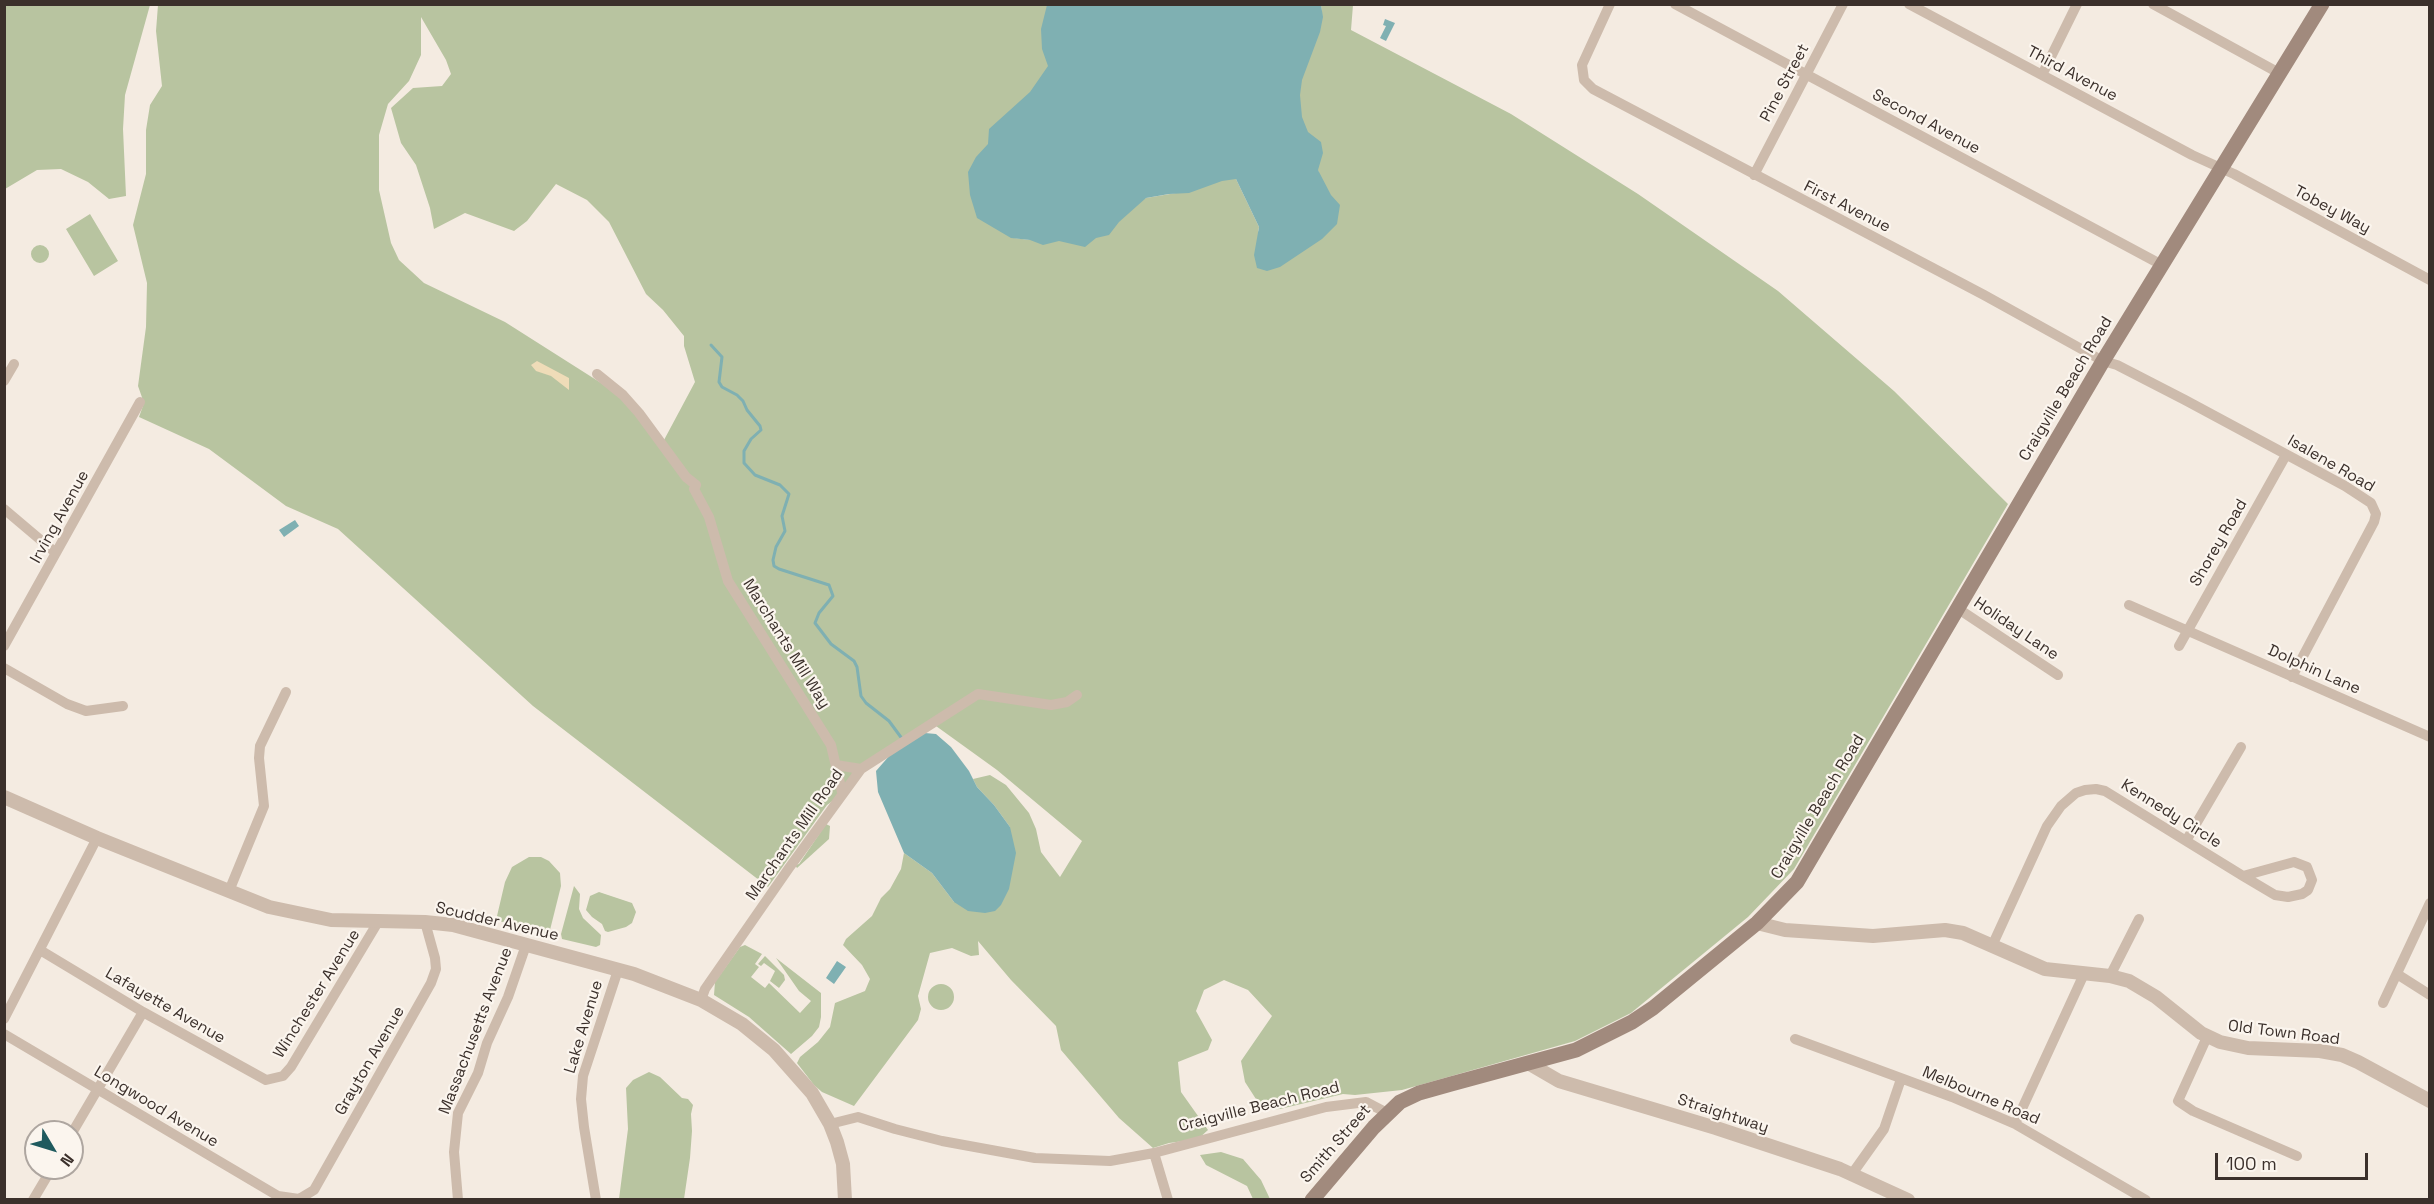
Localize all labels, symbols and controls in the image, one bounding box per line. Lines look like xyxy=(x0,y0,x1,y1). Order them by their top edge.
street label: Pine Street xyxy=(1756,41,1814,125)
street label: Third Avenue xyxy=(2023,42,2121,106)
street label: Second Avenue xyxy=(1869,85,1983,159)
street label: First Avenue xyxy=(1800,177,1894,237)
street label: Tobey Way xyxy=(2290,182,2374,238)
street label: Craigville Beach Road xyxy=(2015,313,2117,465)
street label: Isalene Road xyxy=(2284,431,2378,497)
street label: Irving Avenue xyxy=(27,467,93,567)
street label: Shorey Road xyxy=(2186,496,2252,590)
street label: Marchants Mill Way xyxy=(738,576,834,712)
street label: Holiday Lane xyxy=(1970,593,2062,665)
street label: Dolphin Lane xyxy=(2265,641,2363,699)
street label: Craigville Beach Road xyxy=(1767,731,1869,883)
street label: Marchants Mill Road xyxy=(742,766,848,904)
street label: Kennedy Circle xyxy=(2117,775,2225,853)
street label: Scudder Avenue xyxy=(434,898,560,946)
street label: Winchester Avenue xyxy=(270,926,364,1062)
street label: Massachusetts Avenue xyxy=(435,945,517,1117)
street label: Lafayette Avenue xyxy=(102,964,228,1048)
street label: Lake Avenue xyxy=(561,978,607,1076)
street label: Grayton Avenue xyxy=(331,1003,409,1119)
street label: Old Town Road xyxy=(2227,1017,2341,1049)
street label: Longwood Avenue xyxy=(90,1062,222,1152)
street label: Melbourne Road xyxy=(1919,1063,2043,1129)
street label: Craigville Beach Road xyxy=(1177,1078,1341,1136)
street label: Straightway xyxy=(1675,1090,1771,1138)
street label: Smith Street xyxy=(1297,1101,1375,1187)
north arrow xyxy=(24,1120,84,1180)
scale bar xyxy=(2218,1141,2371,1179)
text: N xyxy=(55,1149,79,1171)
text: 100 m xyxy=(2226,1152,2277,1175)

